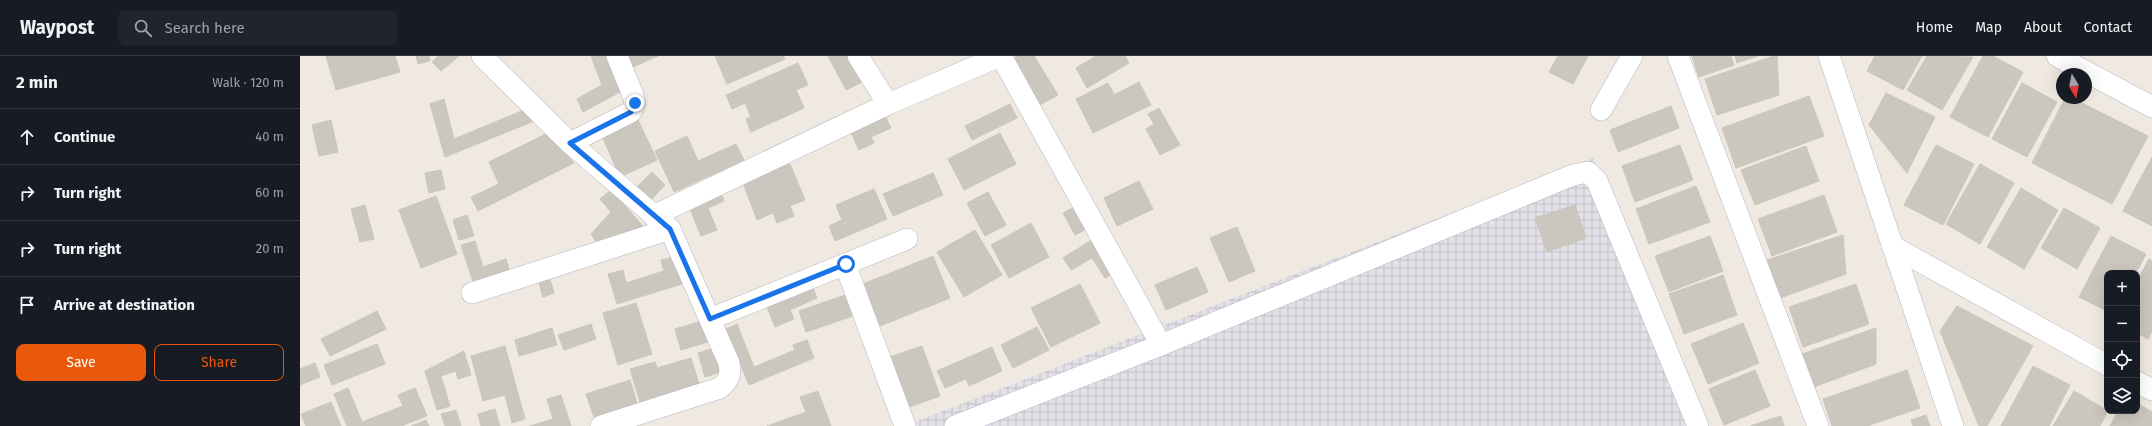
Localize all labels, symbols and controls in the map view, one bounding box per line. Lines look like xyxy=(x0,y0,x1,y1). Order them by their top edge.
search box xyxy=(118,10,398,46)
text: Waypost xyxy=(20,16,94,39)
icon: search xyxy=(132,17,154,39)
text: Search here xyxy=(164,19,245,37)
text: Home xyxy=(1916,19,1953,36)
text: Map xyxy=(1975,19,2002,36)
text: About xyxy=(2024,19,2062,36)
text: Contact xyxy=(2084,19,2132,36)
north arrow xyxy=(2056,68,2092,104)
text: 2 min xyxy=(16,72,58,93)
text: Walk · 120 m xyxy=(212,75,284,90)
route end xyxy=(626,94,644,112)
icon: ahead xyxy=(16,126,38,148)
text: Continue xyxy=(54,128,115,146)
text: 40 m xyxy=(255,129,284,144)
icon: right xyxy=(16,182,38,204)
text: Turn right xyxy=(54,184,121,202)
text: 60 m xyxy=(255,185,284,200)
icon: right xyxy=(16,238,38,260)
text: Turn right xyxy=(54,240,121,258)
text: 20 m xyxy=(256,241,284,256)
route start xyxy=(837,255,855,273)
map controls xyxy=(2104,270,2140,414)
button: + xyxy=(2104,270,2140,306)
icon: arrive xyxy=(16,294,38,316)
text: Arrive at destination xyxy=(54,296,195,314)
button: − xyxy=(2104,306,2140,342)
button: locate xyxy=(2104,342,2140,378)
button: Save xyxy=(16,344,146,381)
button: Share xyxy=(154,344,284,381)
button: layers xyxy=(2104,378,2140,414)

